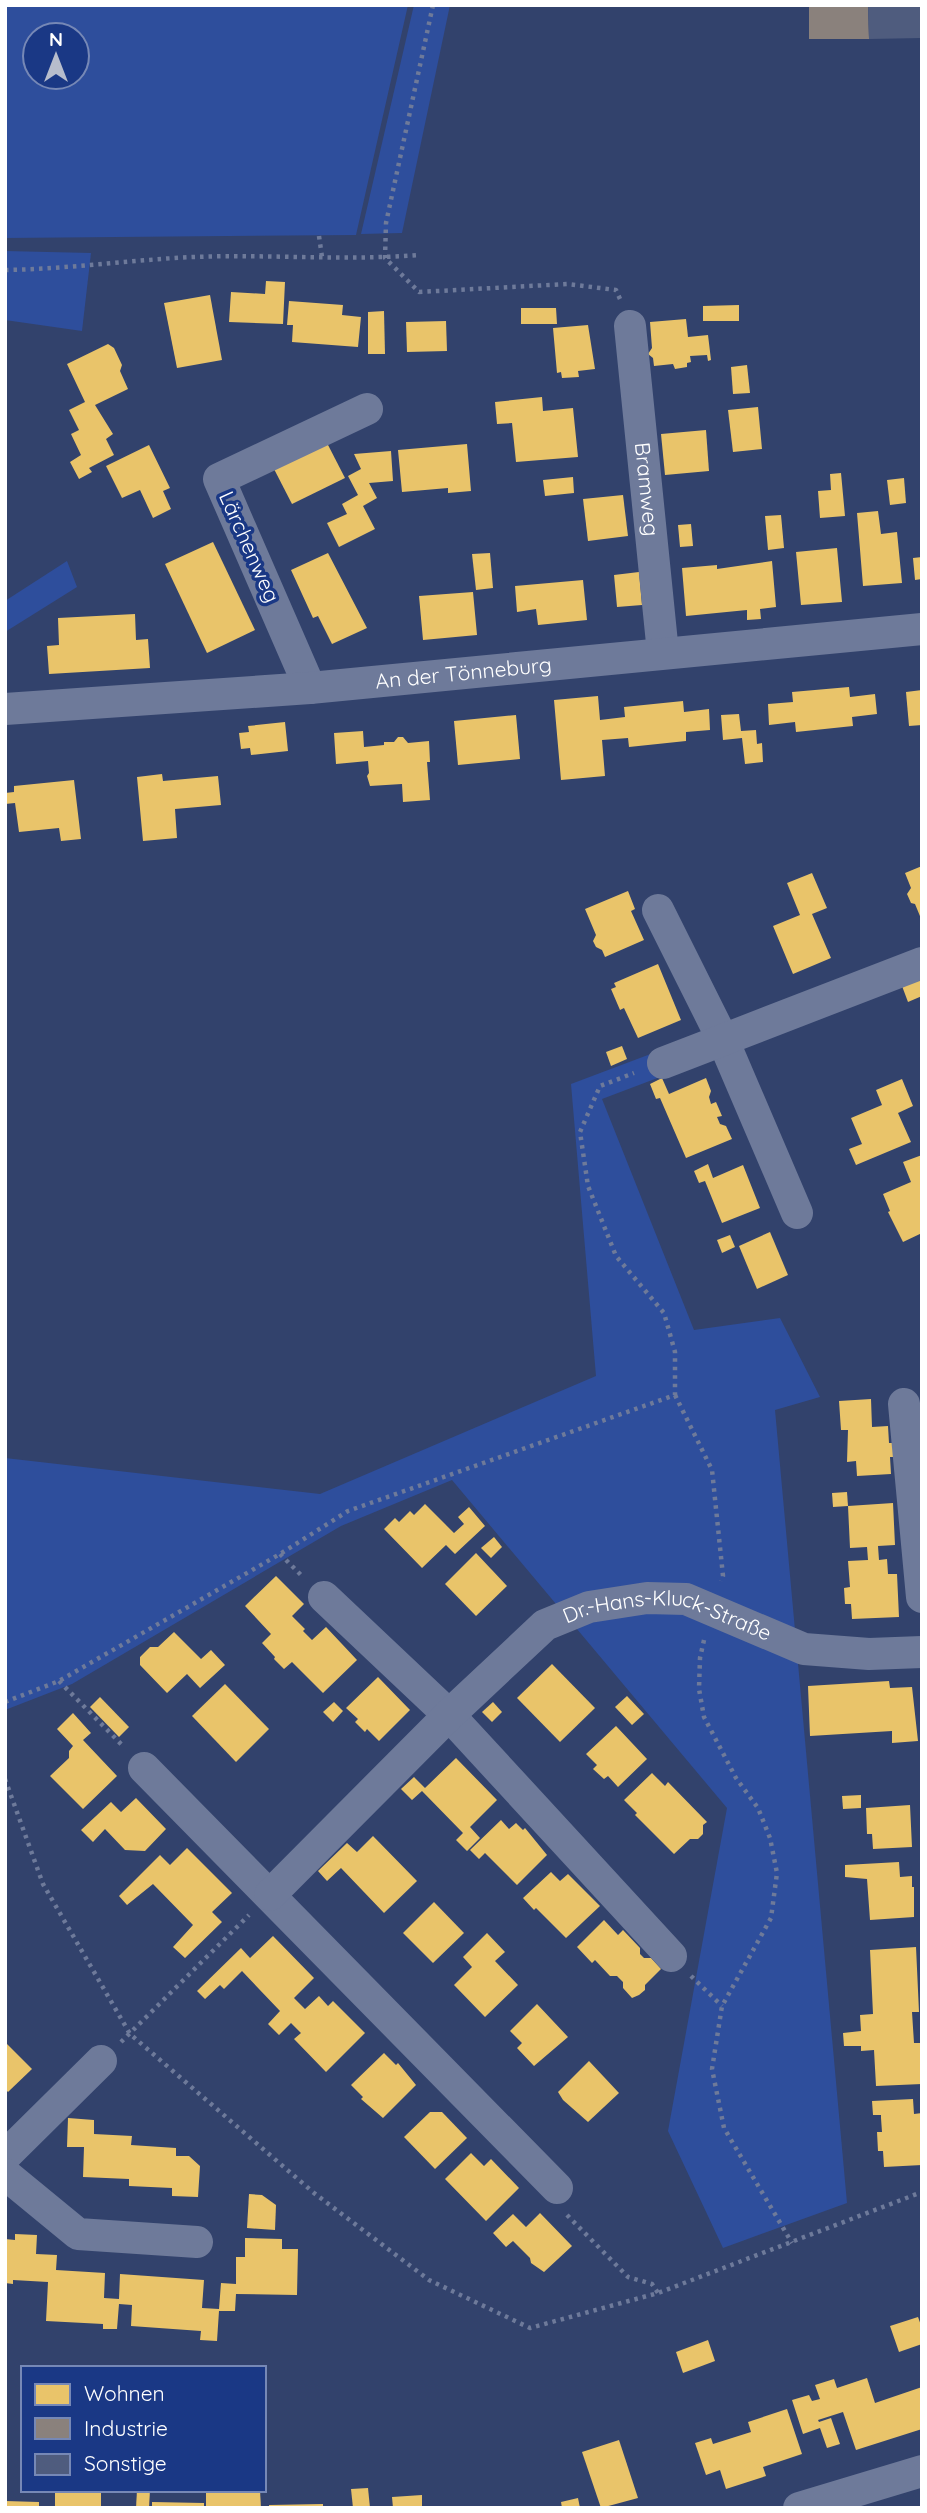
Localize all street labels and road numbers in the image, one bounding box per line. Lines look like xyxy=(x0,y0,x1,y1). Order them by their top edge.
street label: Bramweg xyxy=(630,441,665,537)
street label: Lärchenweg xyxy=(214,487,286,606)
street label: An der Tönneburg xyxy=(374,651,553,694)
street label: Dr.-Hans-Kluck-Straße xyxy=(559,1584,776,1646)

